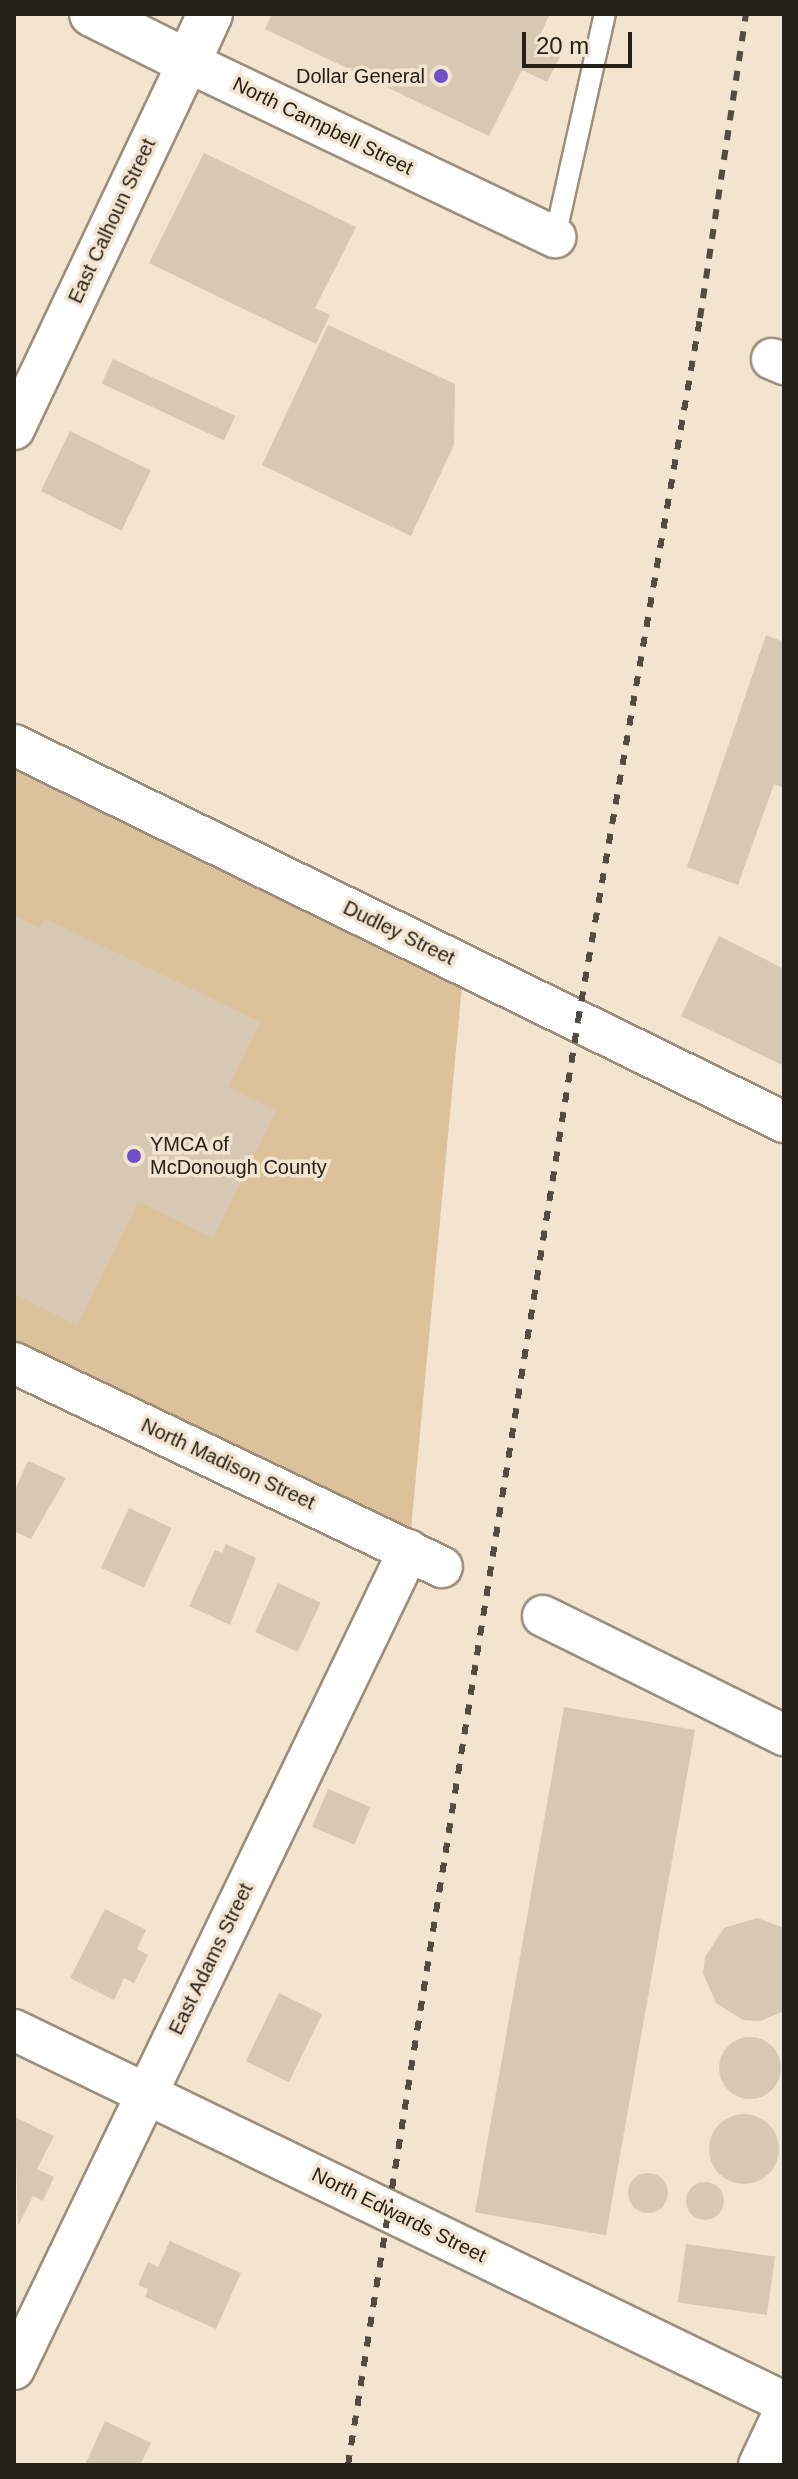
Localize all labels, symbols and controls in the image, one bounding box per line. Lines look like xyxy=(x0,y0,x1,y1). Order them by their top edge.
scale bar xyxy=(526,16,636,66)
text: 20 m xyxy=(536,32,589,59)
place label: Dollar General xyxy=(296,64,425,88)
marker: Dollar General xyxy=(432,67,450,85)
street label: North Campbell Street xyxy=(229,72,417,180)
street label: East Calhoun Street xyxy=(63,135,161,307)
street label: Dudley Street xyxy=(339,896,459,970)
place label: YMCA of McDonough County xyxy=(150,1132,327,1179)
marker: YMCA of McDonough County xyxy=(125,1147,143,1165)
street label: North Madison Street xyxy=(137,1413,319,1515)
street label: East Adams Street xyxy=(164,1879,258,2039)
street label: North Edwards Street xyxy=(308,2162,490,2268)

